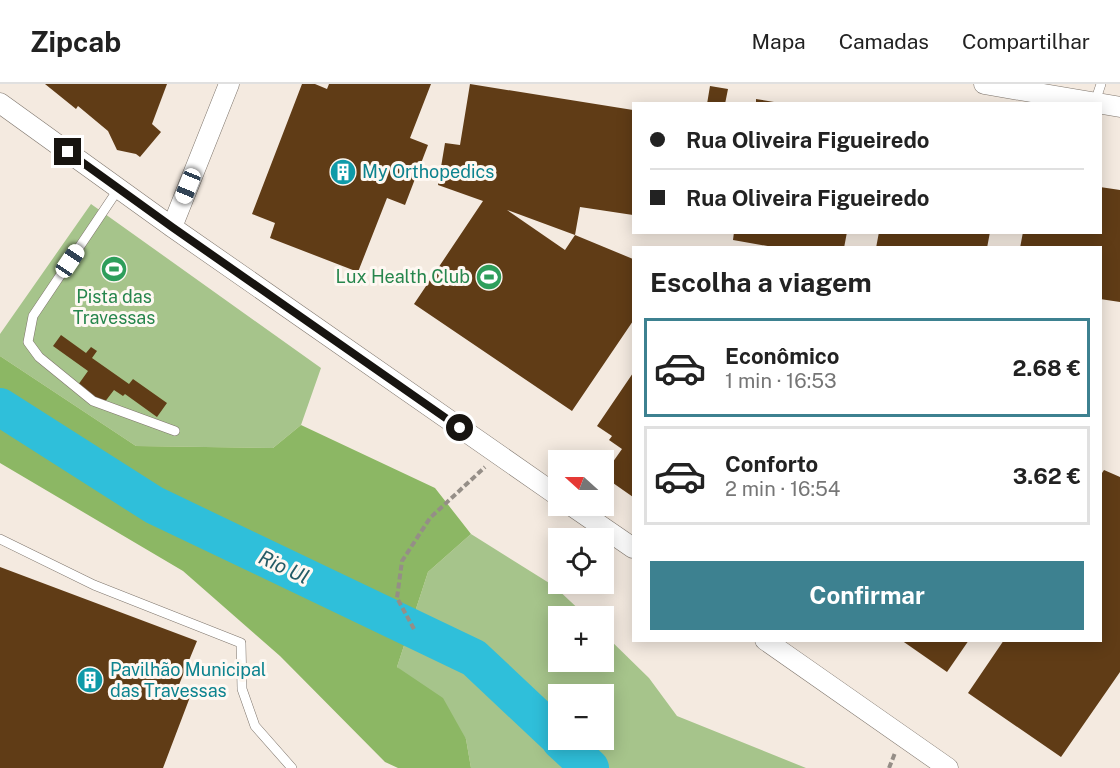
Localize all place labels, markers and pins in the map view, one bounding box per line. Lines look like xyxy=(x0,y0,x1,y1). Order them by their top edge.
building icon: My Orthopedics xyxy=(328,157,358,187)
place label: My Orthopedics xyxy=(362,161,494,182)
sports icon: Pista das Travessas xyxy=(99,254,129,284)
sports icon: Lux Health Club xyxy=(474,262,504,292)
place label: Lux Health Club xyxy=(336,266,470,287)
place label: Pista das Travessas xyxy=(73,286,155,328)
place label: Pavilhão Municipal das Travessas xyxy=(110,659,266,701)
building icon: Pavilhão Municipal das Travessas xyxy=(75,665,105,695)

